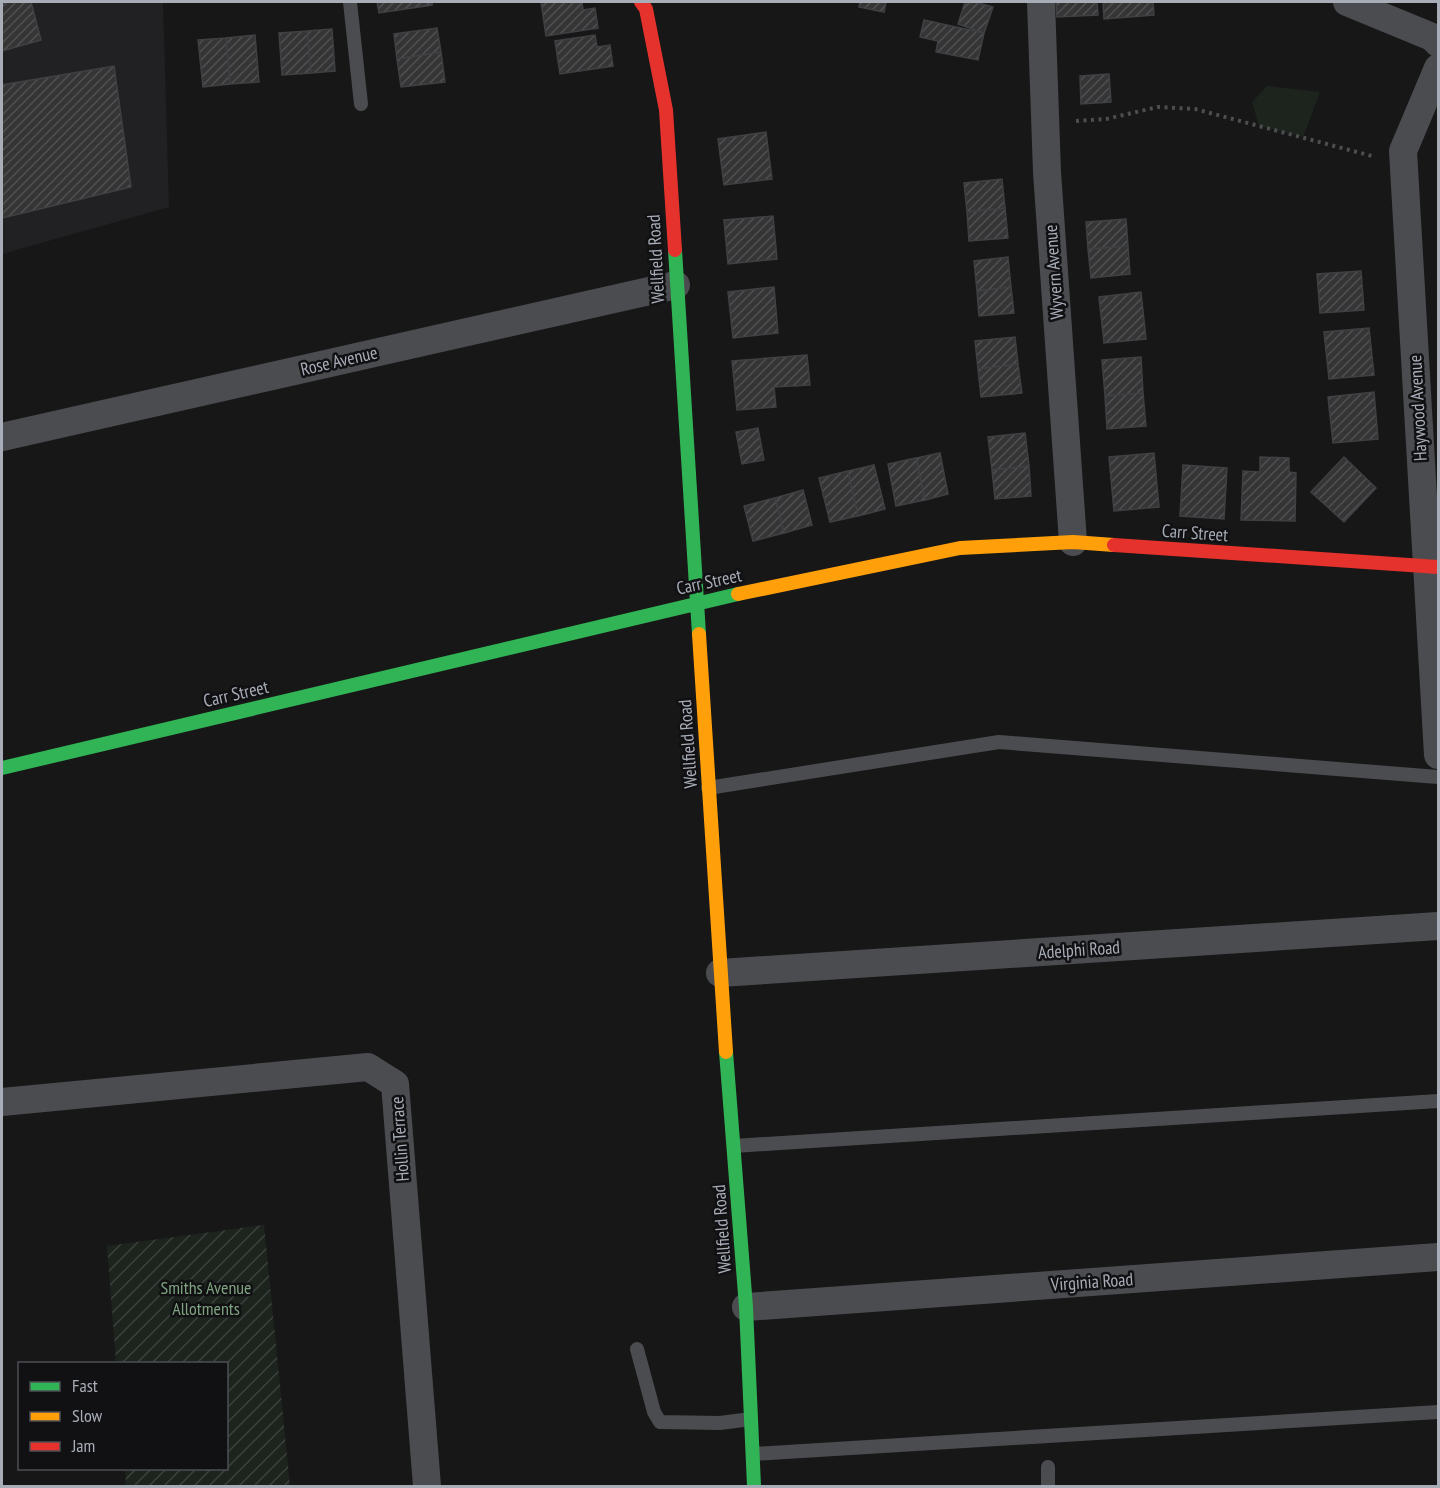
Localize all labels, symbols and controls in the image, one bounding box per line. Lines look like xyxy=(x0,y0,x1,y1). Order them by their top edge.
street label: Wellfield Road xyxy=(642,214,669,304)
street label: Wyvern Avenue xyxy=(1039,224,1068,320)
street label: Rose Avenue xyxy=(298,341,380,381)
street label: Haywood Avenue xyxy=(1403,354,1432,462)
street label: Carr Street xyxy=(1161,519,1229,546)
street label: Carr Street xyxy=(674,563,744,600)
street label: Carr Street xyxy=(201,675,271,712)
street label: Wellfield Road xyxy=(673,699,702,789)
street label: Adelphi Road xyxy=(1037,935,1121,964)
street label: Hollin Terrace xyxy=(385,1096,414,1182)
street label: Wellfield Road xyxy=(707,1184,736,1274)
street label: Virginia Road xyxy=(1049,1267,1134,1296)
park label: Smiths Avenue Allotments xyxy=(160,1276,252,1320)
legend xyxy=(18,1362,228,1470)
text: Fast xyxy=(72,1374,98,1397)
text: Slow xyxy=(72,1404,103,1427)
text: Jam xyxy=(71,1434,95,1457)

